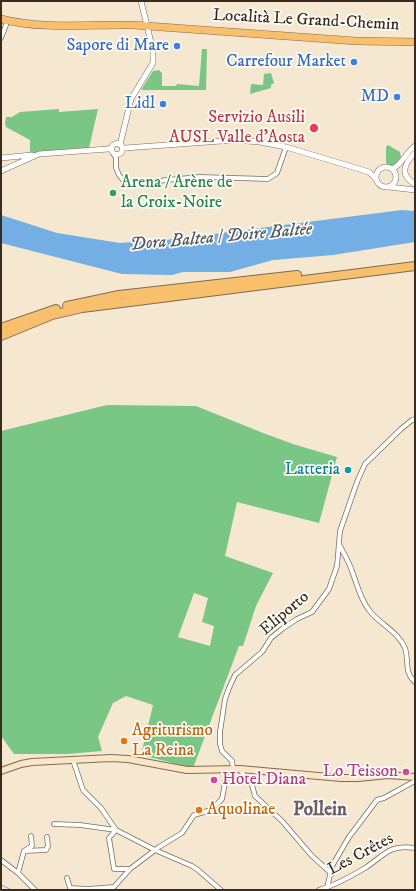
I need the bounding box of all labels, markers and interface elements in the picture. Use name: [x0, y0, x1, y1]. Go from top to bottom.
street label: Località Le Grand-Chemin: [212, 6, 400, 36]
place label: Sapore di Mare: [66, 36, 169, 56]
marker: Sapore di Mare: [172, 41, 182, 51]
place label: Carrefour Market: [226, 52, 346, 72]
marker: Carrefour Market: [349, 57, 359, 67]
place label: MD: [361, 87, 389, 107]
marker: MD: [392, 92, 402, 102]
place label: Lidl: [125, 94, 155, 114]
marker: Lidl: [158, 99, 168, 109]
place label: Servizio Ausili AUSL Valle d'Aosta: [169, 108, 305, 148]
marker: Servizio Ausili AUSL Valle d'Aosta: [308, 122, 320, 134]
place label: Arena / Arène de la Croix-Noire: [121, 173, 232, 213]
marker: Arena / Arène de la Croix-Noire: [108, 188, 118, 198]
water label: Dora Baltea / Doire Baltée: [129, 219, 313, 257]
place label: Latteria: [285, 460, 340, 480]
marker: Latteria: [343, 465, 353, 475]
street label: Eliporto: [256, 587, 314, 641]
place label: Agriturismo La Reina: [132, 721, 213, 761]
marker: Agriturismo La Reina: [119, 736, 129, 746]
place label: Lo Teisson: [323, 762, 398, 782]
marker: Lo Teisson: [401, 767, 411, 777]
place label: Hotel Diana: [222, 770, 306, 790]
marker: Hotel Diana: [209, 775, 219, 785]
place label: Aquolinae: [207, 800, 275, 820]
district label: Pollein: [293, 800, 347, 822]
marker: Aquolinae: [194, 805, 204, 815]
street label: Les Crêtes: [325, 829, 397, 881]

